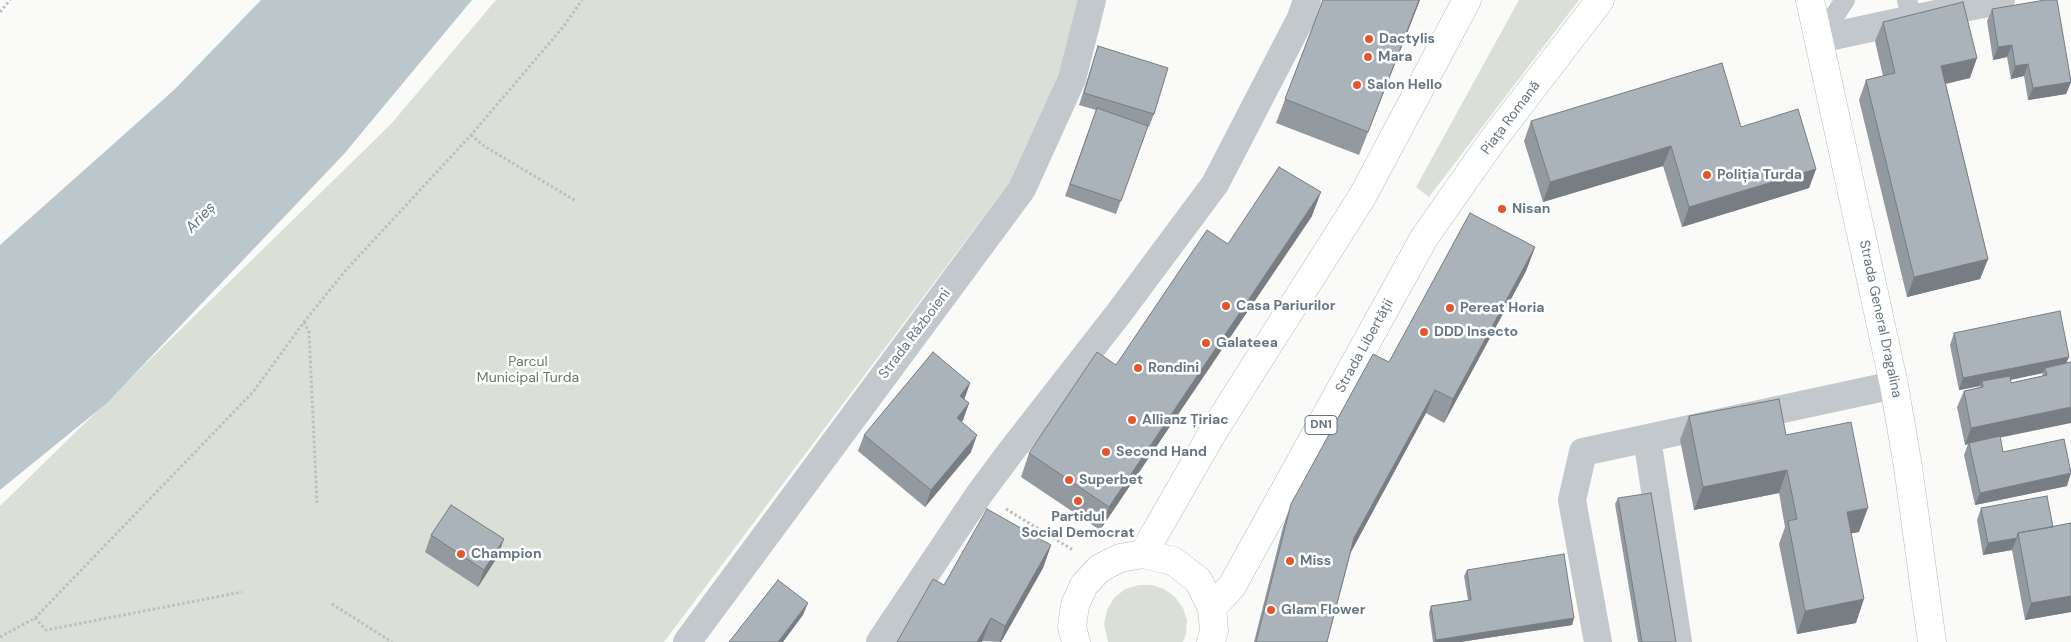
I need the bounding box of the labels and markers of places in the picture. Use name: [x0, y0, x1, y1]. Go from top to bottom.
place label: Dactylis: [1379, 31, 1435, 47]
marker: Dactylis: [1363, 33, 1375, 45]
place label: Mara: [1378, 49, 1413, 65]
marker: Mara: [1362, 51, 1374, 63]
place label: Salon Hello: [1367, 77, 1442, 93]
marker: Salon Hello: [1351, 79, 1363, 91]
place label: Poliția Turda: [1717, 167, 1802, 183]
marker: Poliția Turda: [1701, 169, 1713, 181]
place label: Nisan: [1512, 201, 1550, 217]
marker: Nisan: [1496, 203, 1508, 215]
place label: Casa Pariurilor: [1236, 298, 1336, 314]
marker: Casa Pariurilor: [1220, 300, 1232, 312]
place label: Pereat Horia: [1460, 300, 1544, 316]
marker: Pereat Horia: [1444, 302, 1456, 314]
place label: DDD Insecto: [1434, 324, 1518, 340]
marker: DDD Insecto: [1418, 326, 1430, 338]
place label: Galateea: [1216, 335, 1278, 351]
marker: Galateea: [1200, 337, 1212, 349]
place label: Rondini: [1148, 360, 1199, 376]
marker: Rondini: [1132, 362, 1144, 374]
place label: Allianz Țiriac: [1142, 412, 1229, 428]
marker: Allianz Țiriac: [1126, 414, 1138, 426]
place label: Second Hand: [1116, 444, 1207, 460]
marker: Second Hand: [1100, 446, 1112, 458]
place label: Superbet: [1079, 472, 1143, 488]
marker: Superbet: [1063, 474, 1075, 486]
marker: Partidul Social Democrat: [1072, 495, 1084, 507]
place label: Partidul Social Democrat: [1021, 509, 1135, 542]
place label: Champion: [471, 546, 542, 562]
marker: Champion: [455, 548, 467, 560]
place label: Miss: [1300, 553, 1331, 569]
marker: Miss: [1284, 555, 1296, 567]
place label: Glam Flower: [1281, 602, 1366, 618]
marker: Glam Flower: [1265, 604, 1277, 616]

